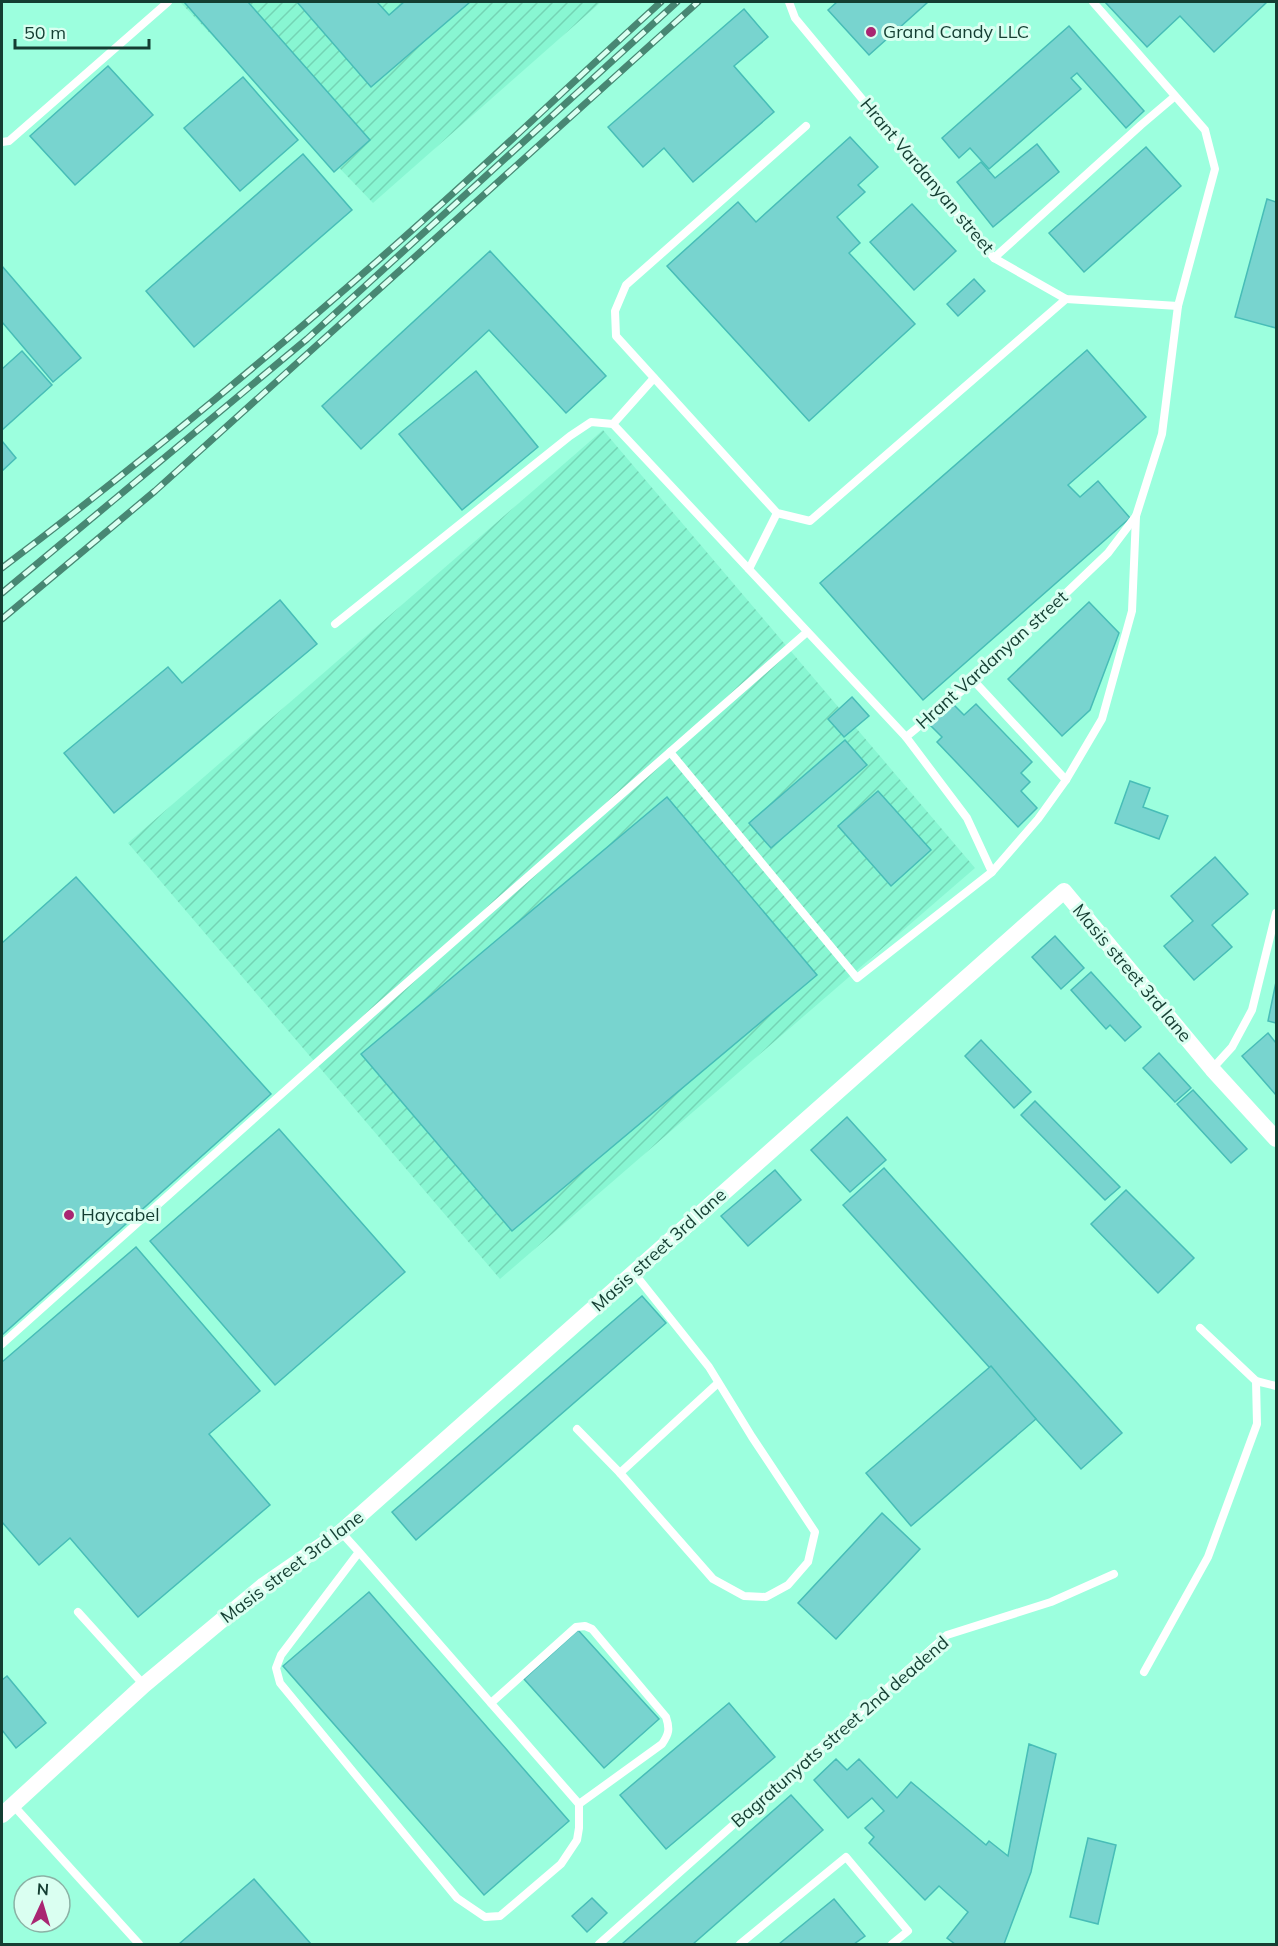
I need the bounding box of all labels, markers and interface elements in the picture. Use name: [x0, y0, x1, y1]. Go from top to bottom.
scale bar: [15, 12, 148, 50]
place label: Grand Candy LLC: [883, 20, 1029, 43]
text: 50 m: [24, 21, 66, 44]
marker: Grand Candy LLC: [864, 25, 878, 39]
street label: Hrant Vardanyan street: [855, 93, 999, 258]
street label: Hrant Vardanyan street: [911, 585, 1072, 734]
street label: Masis street 3rd lane: [1068, 899, 1197, 1046]
street label: Masis street 3rd lane: [587, 1183, 731, 1316]
place label: Haycabel: [81, 1203, 159, 1226]
marker: Haycabel: [62, 1208, 76, 1222]
street label: Masis street 3rd lane: [216, 1505, 368, 1628]
street label: Bagratunyats street 2nd deadend: [726, 1631, 953, 1832]
north arrow: [12, 1874, 72, 1934]
text: N: [36, 1879, 50, 1899]

